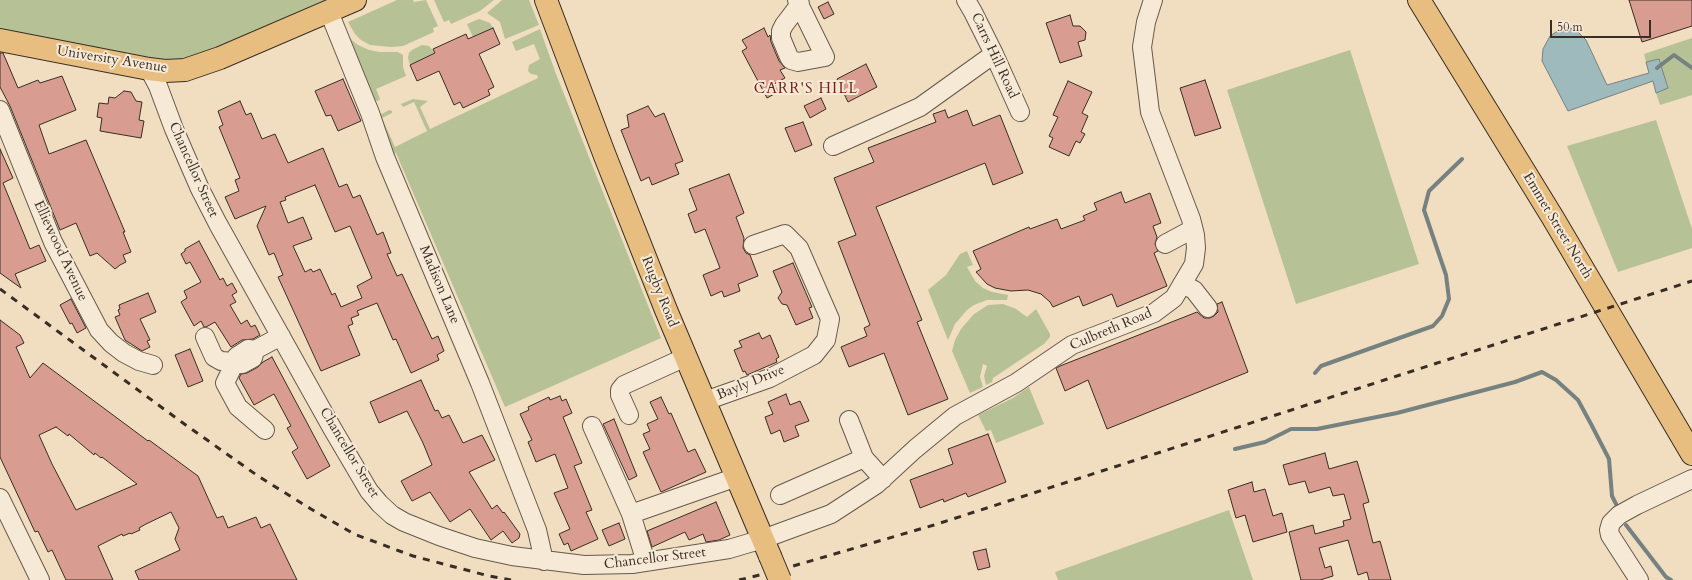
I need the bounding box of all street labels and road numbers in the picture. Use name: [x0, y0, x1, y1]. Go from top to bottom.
street label: Carrs Hill Road: [967, 10, 1021, 102]
street label: University Avenue: [56, 43, 168, 77]
street label: Chancellor Street: [165, 120, 221, 220]
street label: Emmet Street North: [1519, 170, 1595, 282]
street label: Elliewood Avenue: [29, 198, 91, 304]
street label: Madison Lane: [415, 243, 463, 327]
street label: Rugby Road: [637, 254, 681, 330]
street label: Culbreth Road: [1067, 305, 1155, 355]
street label: Bayly Drive: [715, 362, 787, 404]
street label: Chancellor Street: [315, 405, 383, 501]
street label: Chancellor Street: [603, 544, 707, 574]

